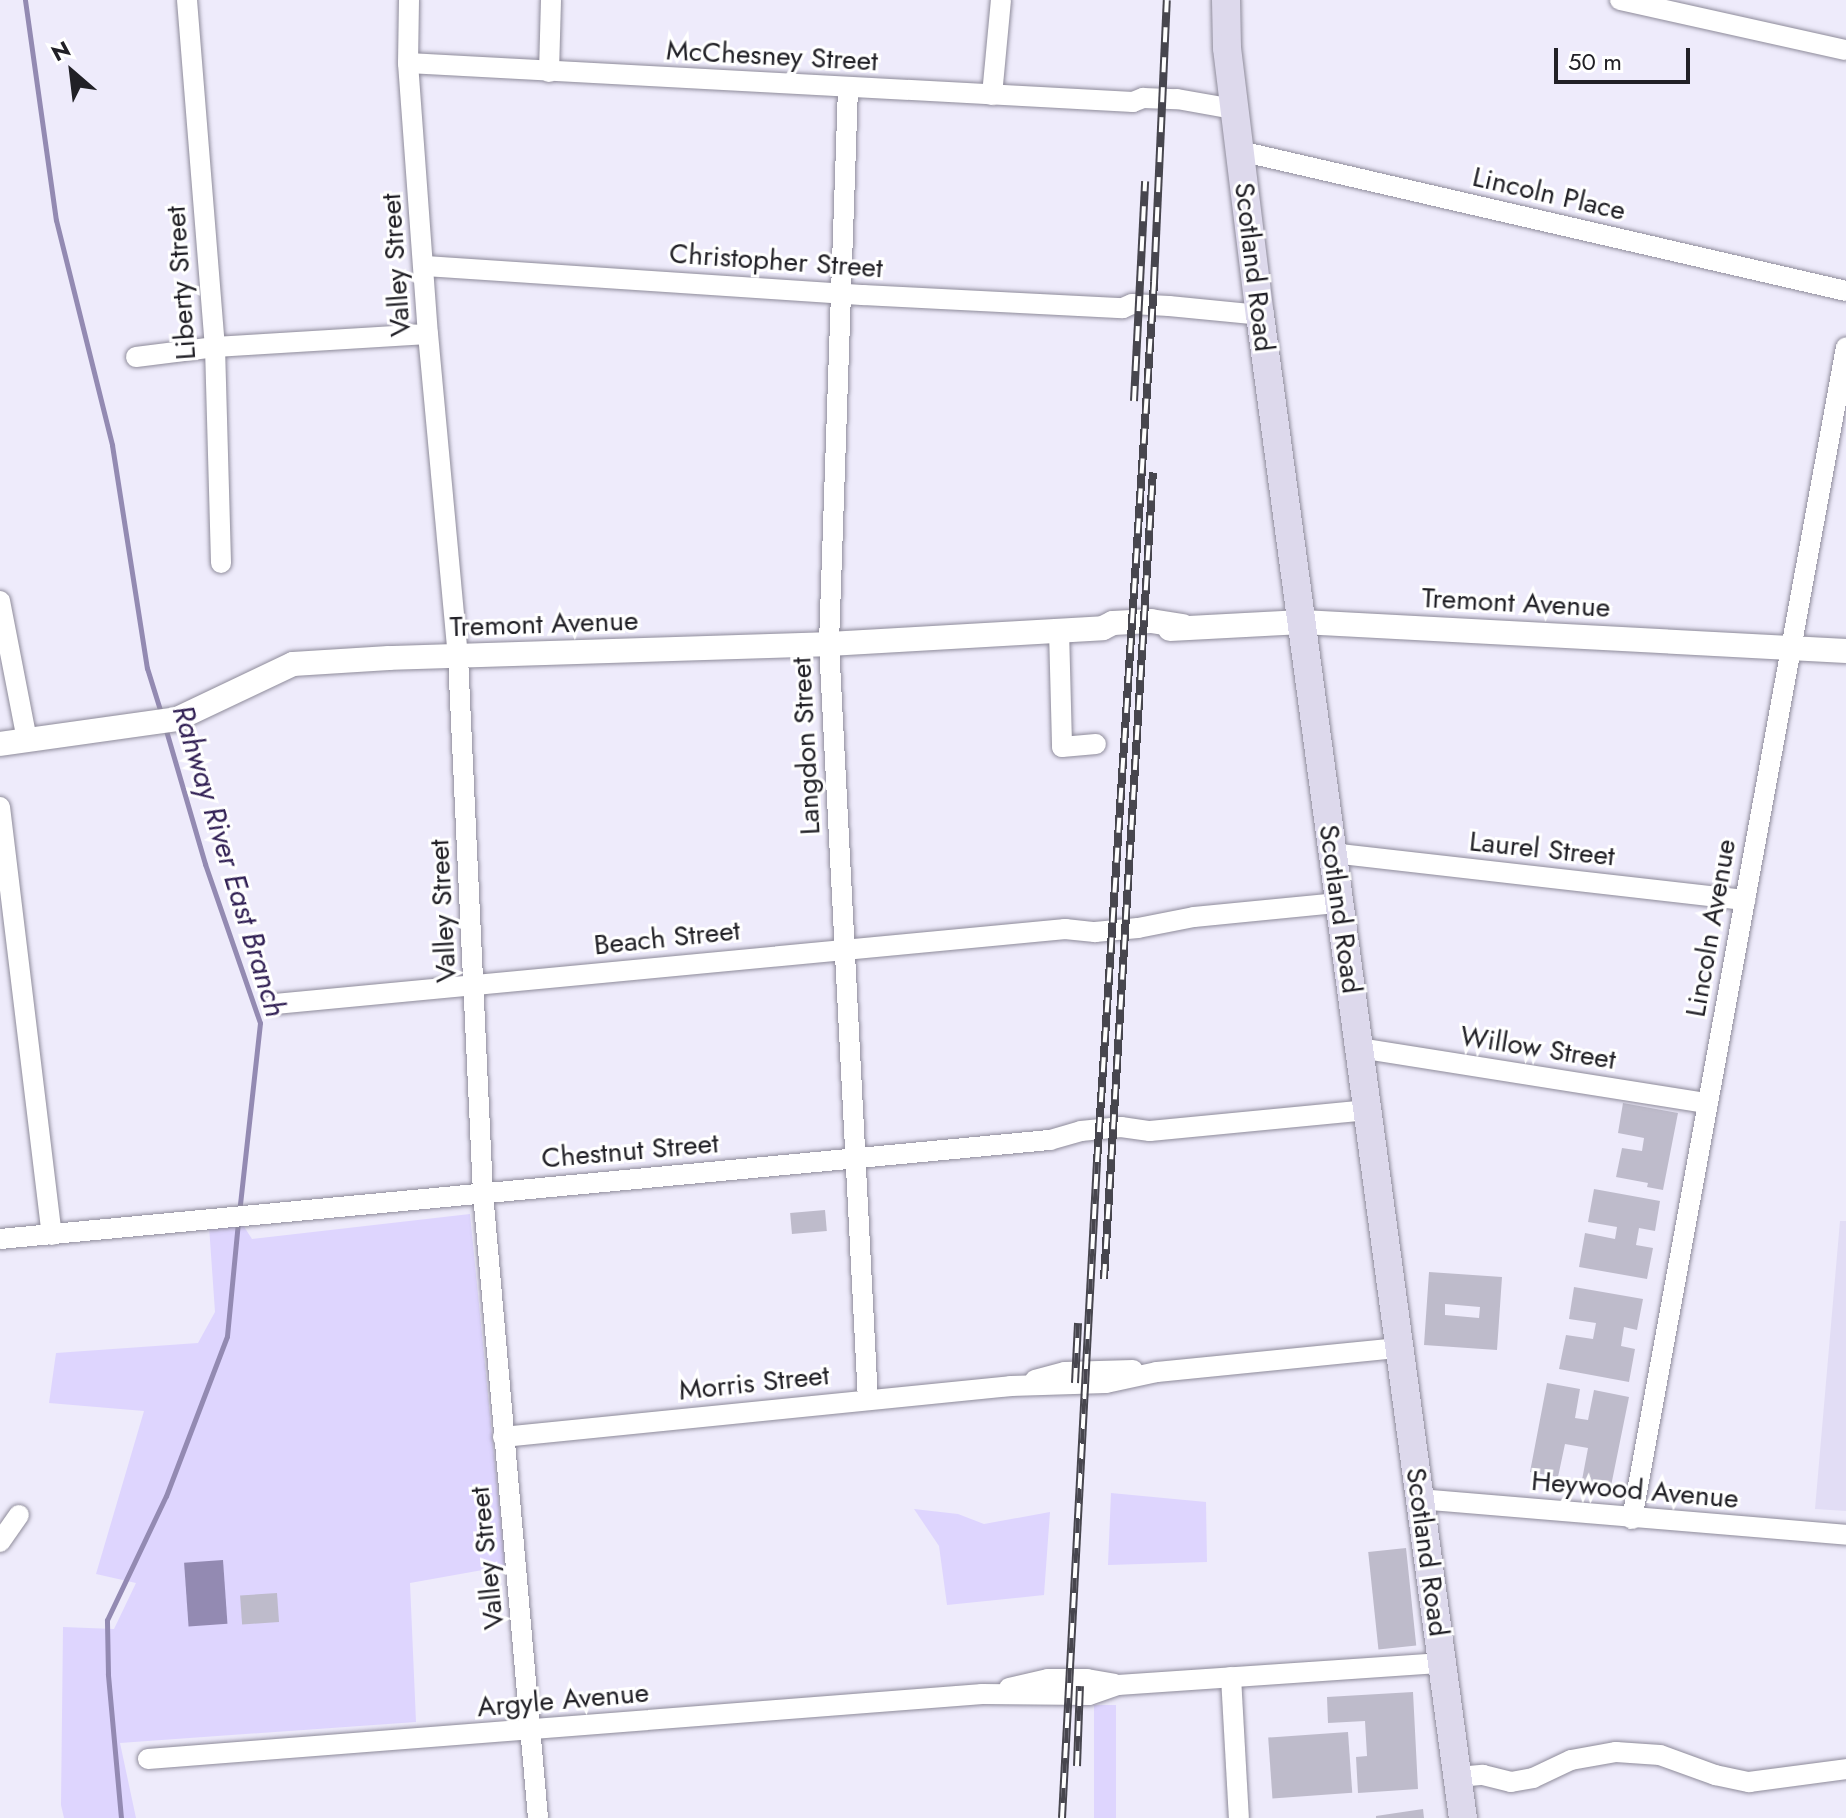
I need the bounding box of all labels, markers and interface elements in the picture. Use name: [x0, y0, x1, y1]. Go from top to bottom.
north arrow: [32, 32, 112, 112]
scale bar: [1558, 32, 1694, 82]
text: N: [46, 33, 76, 69]
street label: McChesney Street: [665, 34, 879, 78]
text: 50 m: [1568, 44, 1622, 79]
street label: Lincoln Place: [1469, 160, 1629, 228]
street label: Scotland Road: [1227, 181, 1281, 353]
street label: Valley Street: [374, 192, 418, 338]
street label: Liberty Street: [159, 205, 203, 361]
street label: Christopher Street: [668, 237, 884, 285]
street label: Tremont Avenue: [1421, 581, 1611, 625]
street label: Tremont Avenue: [449, 604, 639, 644]
street label: Langdon Street: [785, 656, 827, 836]
water label: Rahway River East Branch: [164, 701, 294, 1021]
street label: Scotland Road: [1312, 822, 1368, 996]
street label: Laurel Street: [1468, 825, 1616, 873]
street label: Lincoln Avenue: [1679, 836, 1743, 1020]
street label: Valley Street: [422, 838, 464, 984]
street label: Beach Street: [592, 914, 742, 962]
street label: Willow Street: [1458, 1019, 1618, 1077]
street label: Chestnut Street: [540, 1127, 720, 1175]
street label: Morris Street: [677, 1358, 831, 1408]
street label: Heywood Avenue: [1530, 1464, 1740, 1516]
street label: Scotland Road: [1399, 1465, 1455, 1639]
street label: Valley Street: [463, 1485, 511, 1631]
street label: Argyle Avenue: [476, 1676, 650, 1724]

